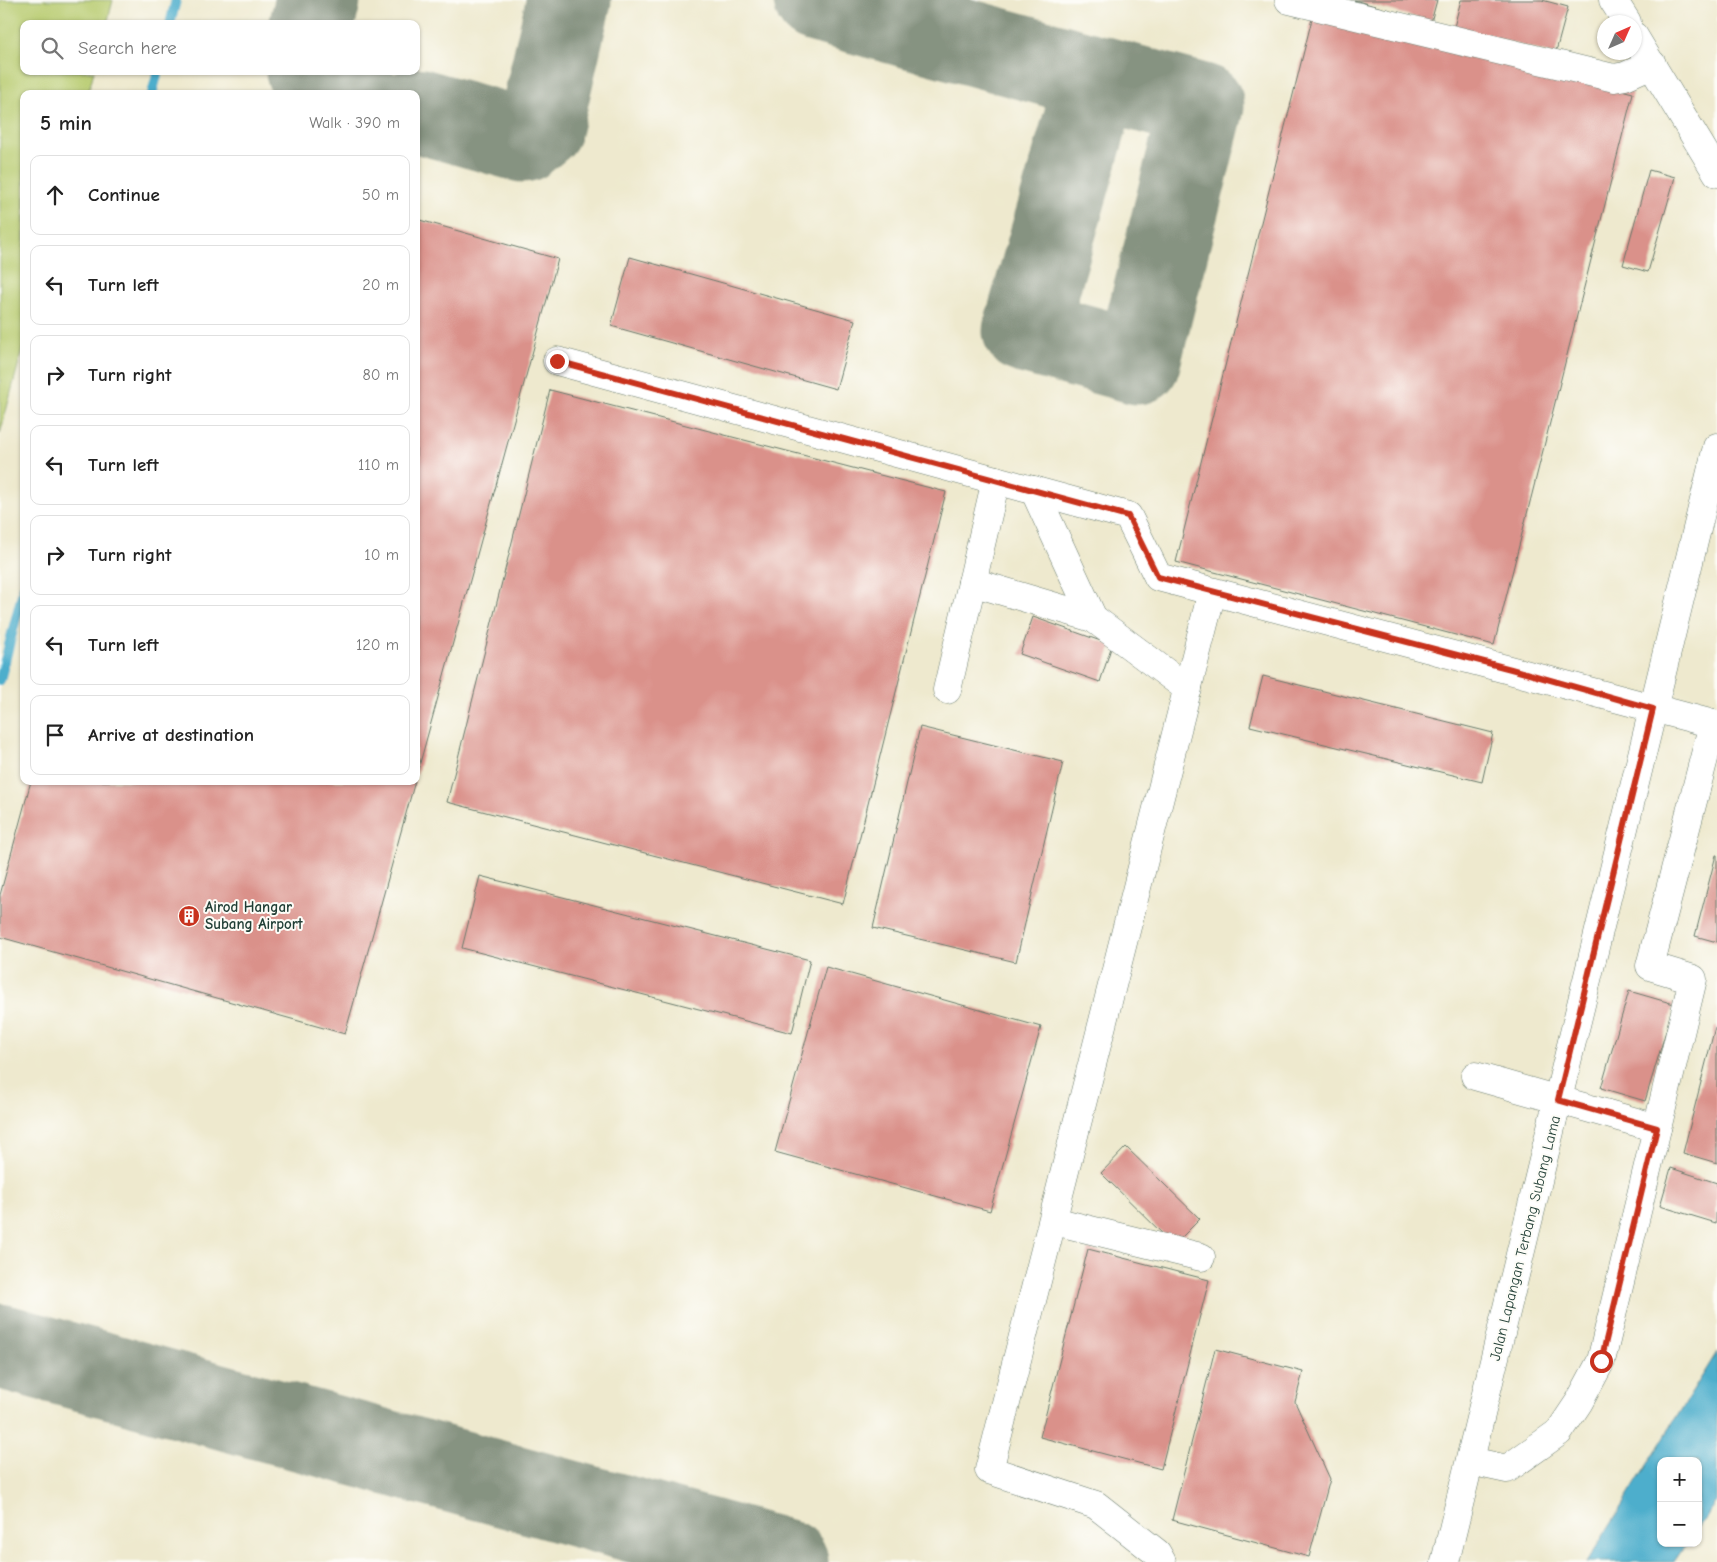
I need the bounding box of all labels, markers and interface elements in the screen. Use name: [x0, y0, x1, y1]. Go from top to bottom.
north arrow: [1597, 15, 1642, 60]
search box: [20, 20, 420, 75]
icon: search: [38, 34, 66, 62]
text: Search here: [78, 37, 177, 59]
text: 5 min: [40, 111, 92, 135]
text: Walk · 390 m: [309, 114, 400, 132]
icon: ahead: [41, 181, 69, 209]
text: Continue: [88, 184, 160, 206]
text: 50 m: [362, 186, 399, 204]
icon: left: [41, 271, 69, 299]
text: Turn left: [88, 274, 159, 296]
text: 20 m: [362, 276, 399, 294]
route end: [546, 350, 569, 373]
icon: right: [41, 361, 69, 389]
text: Turn right: [88, 364, 172, 386]
text: 80 m: [362, 366, 399, 384]
icon: left: [41, 451, 69, 479]
text: Turn left: [88, 454, 159, 476]
text: 110 m: [358, 456, 399, 474]
icon: right: [41, 541, 69, 569]
text: Turn right: [88, 544, 172, 566]
text: 10 m: [364, 546, 399, 564]
icon: left: [41, 631, 69, 659]
text: Turn left: [88, 634, 159, 656]
text: 120 m: [356, 636, 399, 654]
icon: arrive: [41, 721, 69, 749]
text: Arrive at destination: [88, 724, 254, 746]
place label: Airod Hangar Subang Airport: [205, 898, 304, 933]
building icon: Airod Hangar Subang Airport: [177, 904, 201, 928]
street label: Jalan Lapangan Terbang Subang Lama: [1486, 1114, 1564, 1362]
route start: [1590, 1350, 1613, 1373]
map controls: [1657, 1457, 1702, 1547]
button: +: [1657, 1457, 1702, 1502]
button: −: [1657, 1502, 1702, 1547]

